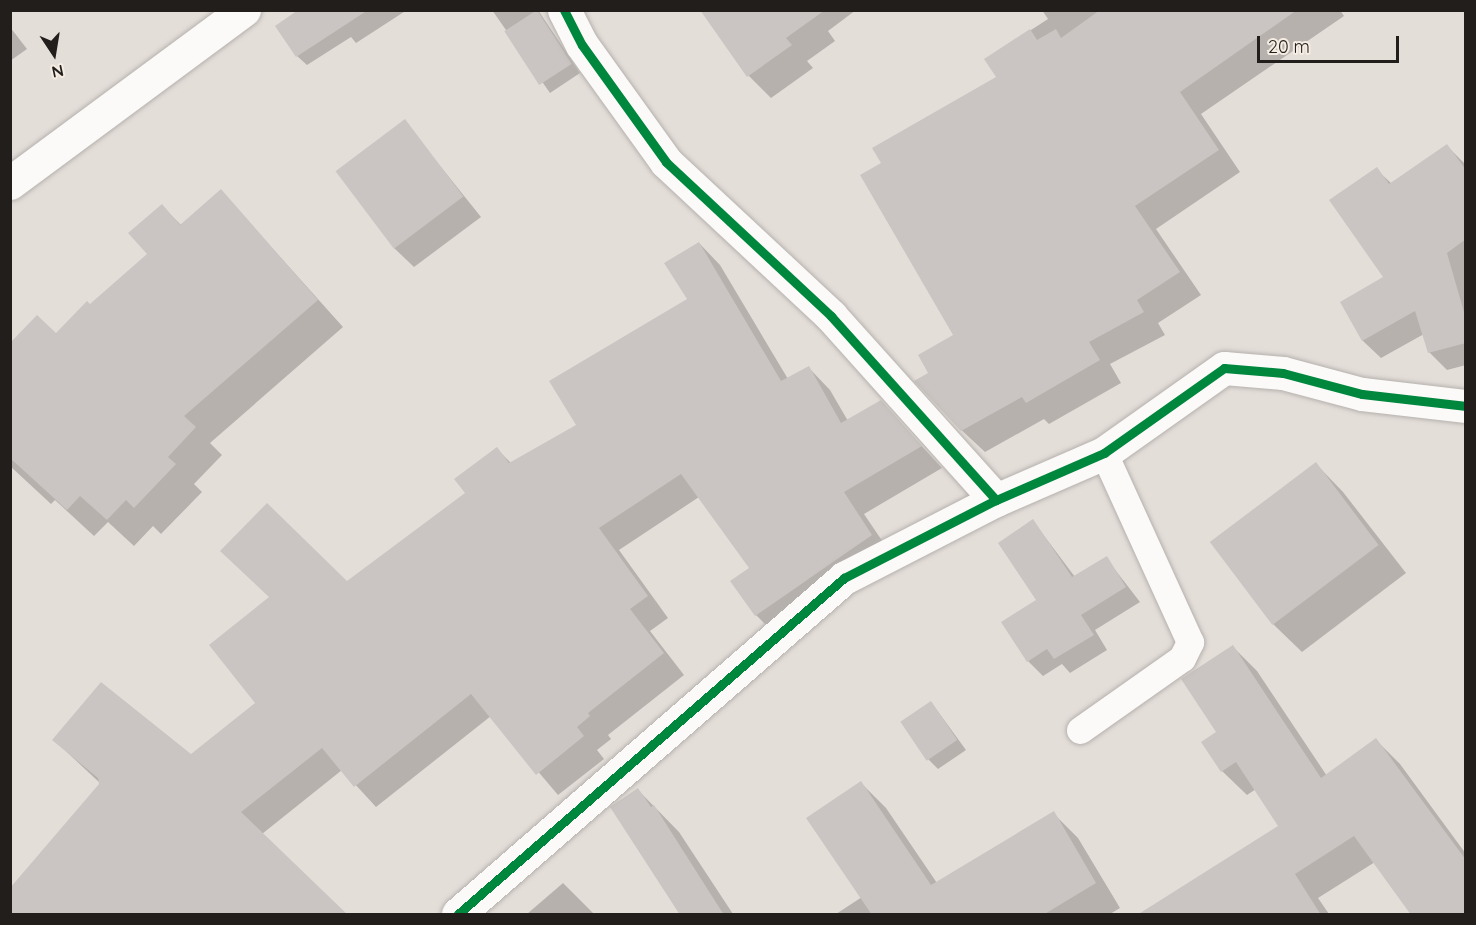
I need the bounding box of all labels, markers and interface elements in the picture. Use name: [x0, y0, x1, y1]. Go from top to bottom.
north arrow: [24, 24, 84, 84]
scale bar: [1260, 24, 1402, 62]
text: 20 m: [1268, 35, 1310, 58]
text: N: [50, 61, 66, 83]

